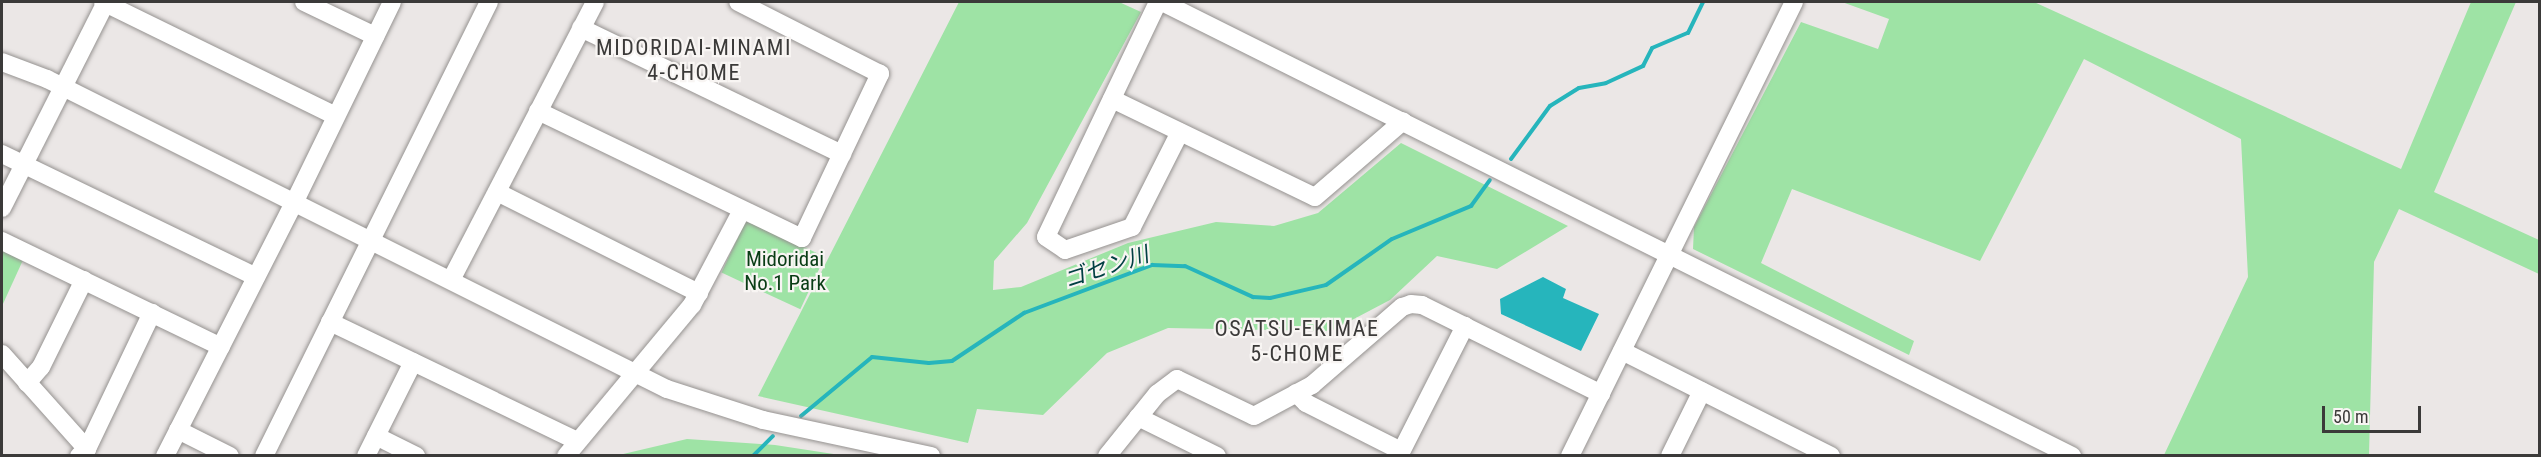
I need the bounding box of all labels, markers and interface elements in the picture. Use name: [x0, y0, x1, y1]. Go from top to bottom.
district label: MIDORIDAI-MINAMI 4-CHOME: [596, 34, 792, 86]
water label: ゴセン川: [1060, 241, 1152, 293]
park label: Midoridai No.1 Park: [744, 246, 826, 296]
district label: OSATSU-EKIMAE 5-CHOME: [1215, 315, 1379, 366]
scale bar: [2325, 394, 2424, 432]
text: 50 m: [2333, 406, 2368, 427]

